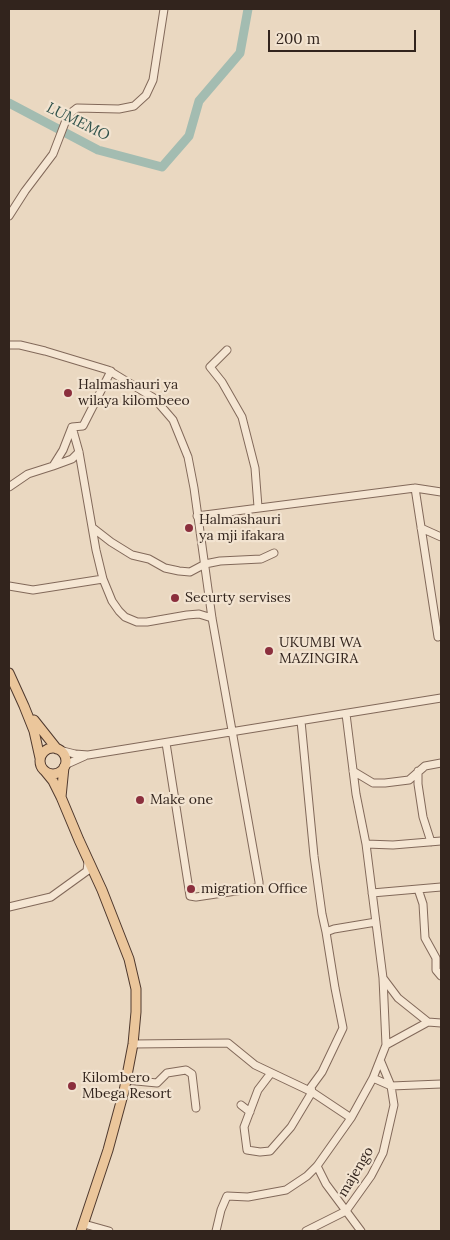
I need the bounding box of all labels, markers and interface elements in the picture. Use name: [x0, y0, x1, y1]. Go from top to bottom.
scale bar: [270, 20, 418, 52]
text: 200 m: [276, 29, 320, 48]
water label: LUMEMO: [43, 99, 113, 145]
place label: Halmashauri ya wilaya kilombeeo: [78, 377, 190, 410]
marker: Halmashauri ya wilaya kilombeeo: [62, 387, 74, 399]
place label: Halmashauri ya mji ifakara: [199, 512, 285, 544]
marker: Halmashauri ya mji ifakara: [183, 522, 195, 534]
place label: Securty servises: [185, 590, 291, 606]
marker: Securty servises: [169, 592, 181, 604]
place label: UKUMBI WA MAZINGIRA: [279, 635, 362, 668]
marker: UKUMBI WA MAZINGIRA: [263, 645, 275, 657]
place label: Make one: [150, 792, 213, 808]
marker: Make one: [134, 794, 146, 806]
place label: migration Office: [201, 881, 308, 897]
marker: migration Office: [185, 883, 197, 895]
place label: Kilombero Mbega Resort: [82, 1070, 172, 1102]
marker: Kilombero Mbega Resort: [66, 1080, 78, 1092]
street label: majengo: [335, 1144, 377, 1200]

